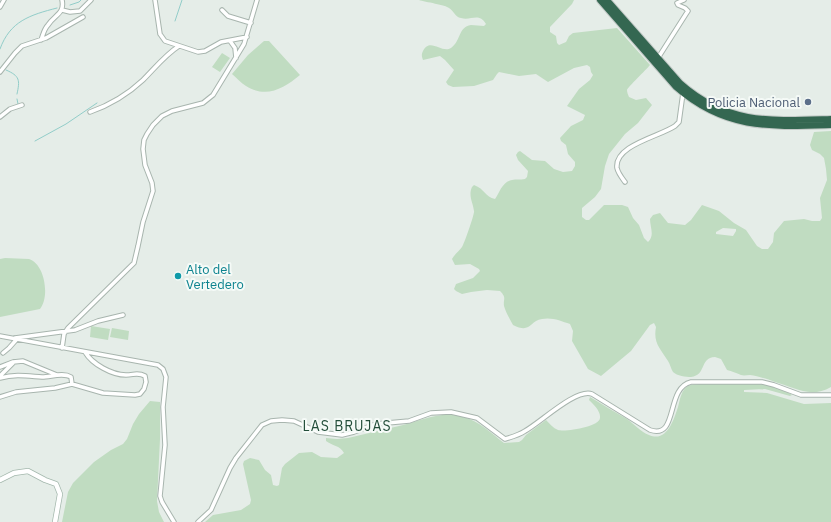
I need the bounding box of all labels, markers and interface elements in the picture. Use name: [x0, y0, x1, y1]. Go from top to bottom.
place label: Policia Nacional: [707, 94, 800, 111]
marker: Policia Nacional: [803, 97, 813, 107]
place label: Alto del Vertedero: [186, 261, 244, 293]
marker: Alto del Vertedero: [173, 271, 183, 281]
district label: LAS BRUJAS: [302, 417, 392, 435]

